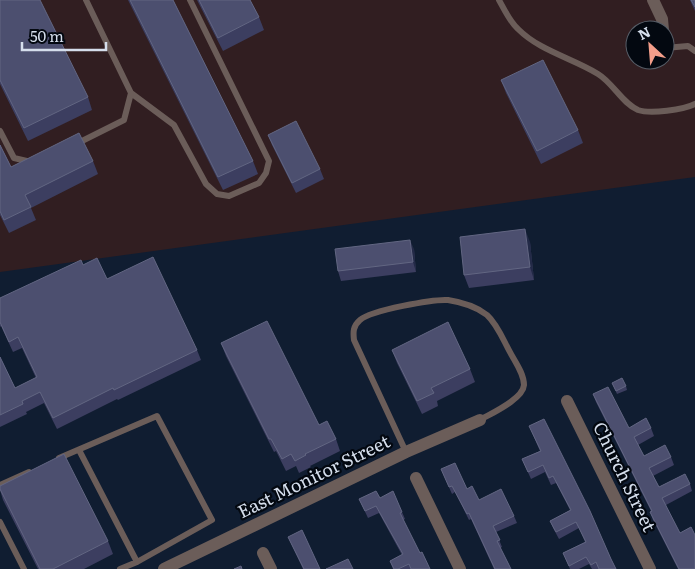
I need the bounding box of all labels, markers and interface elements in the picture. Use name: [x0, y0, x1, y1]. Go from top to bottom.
scale bar: [22, 20, 106, 52]
north arrow: [625, 20, 675, 70]
text: N: [634, 21, 654, 44]
text: 50 m: [30, 24, 64, 47]
street label: Church Street: [587, 417, 664, 537]
street label: East Monitor Street: [233, 427, 395, 524]

